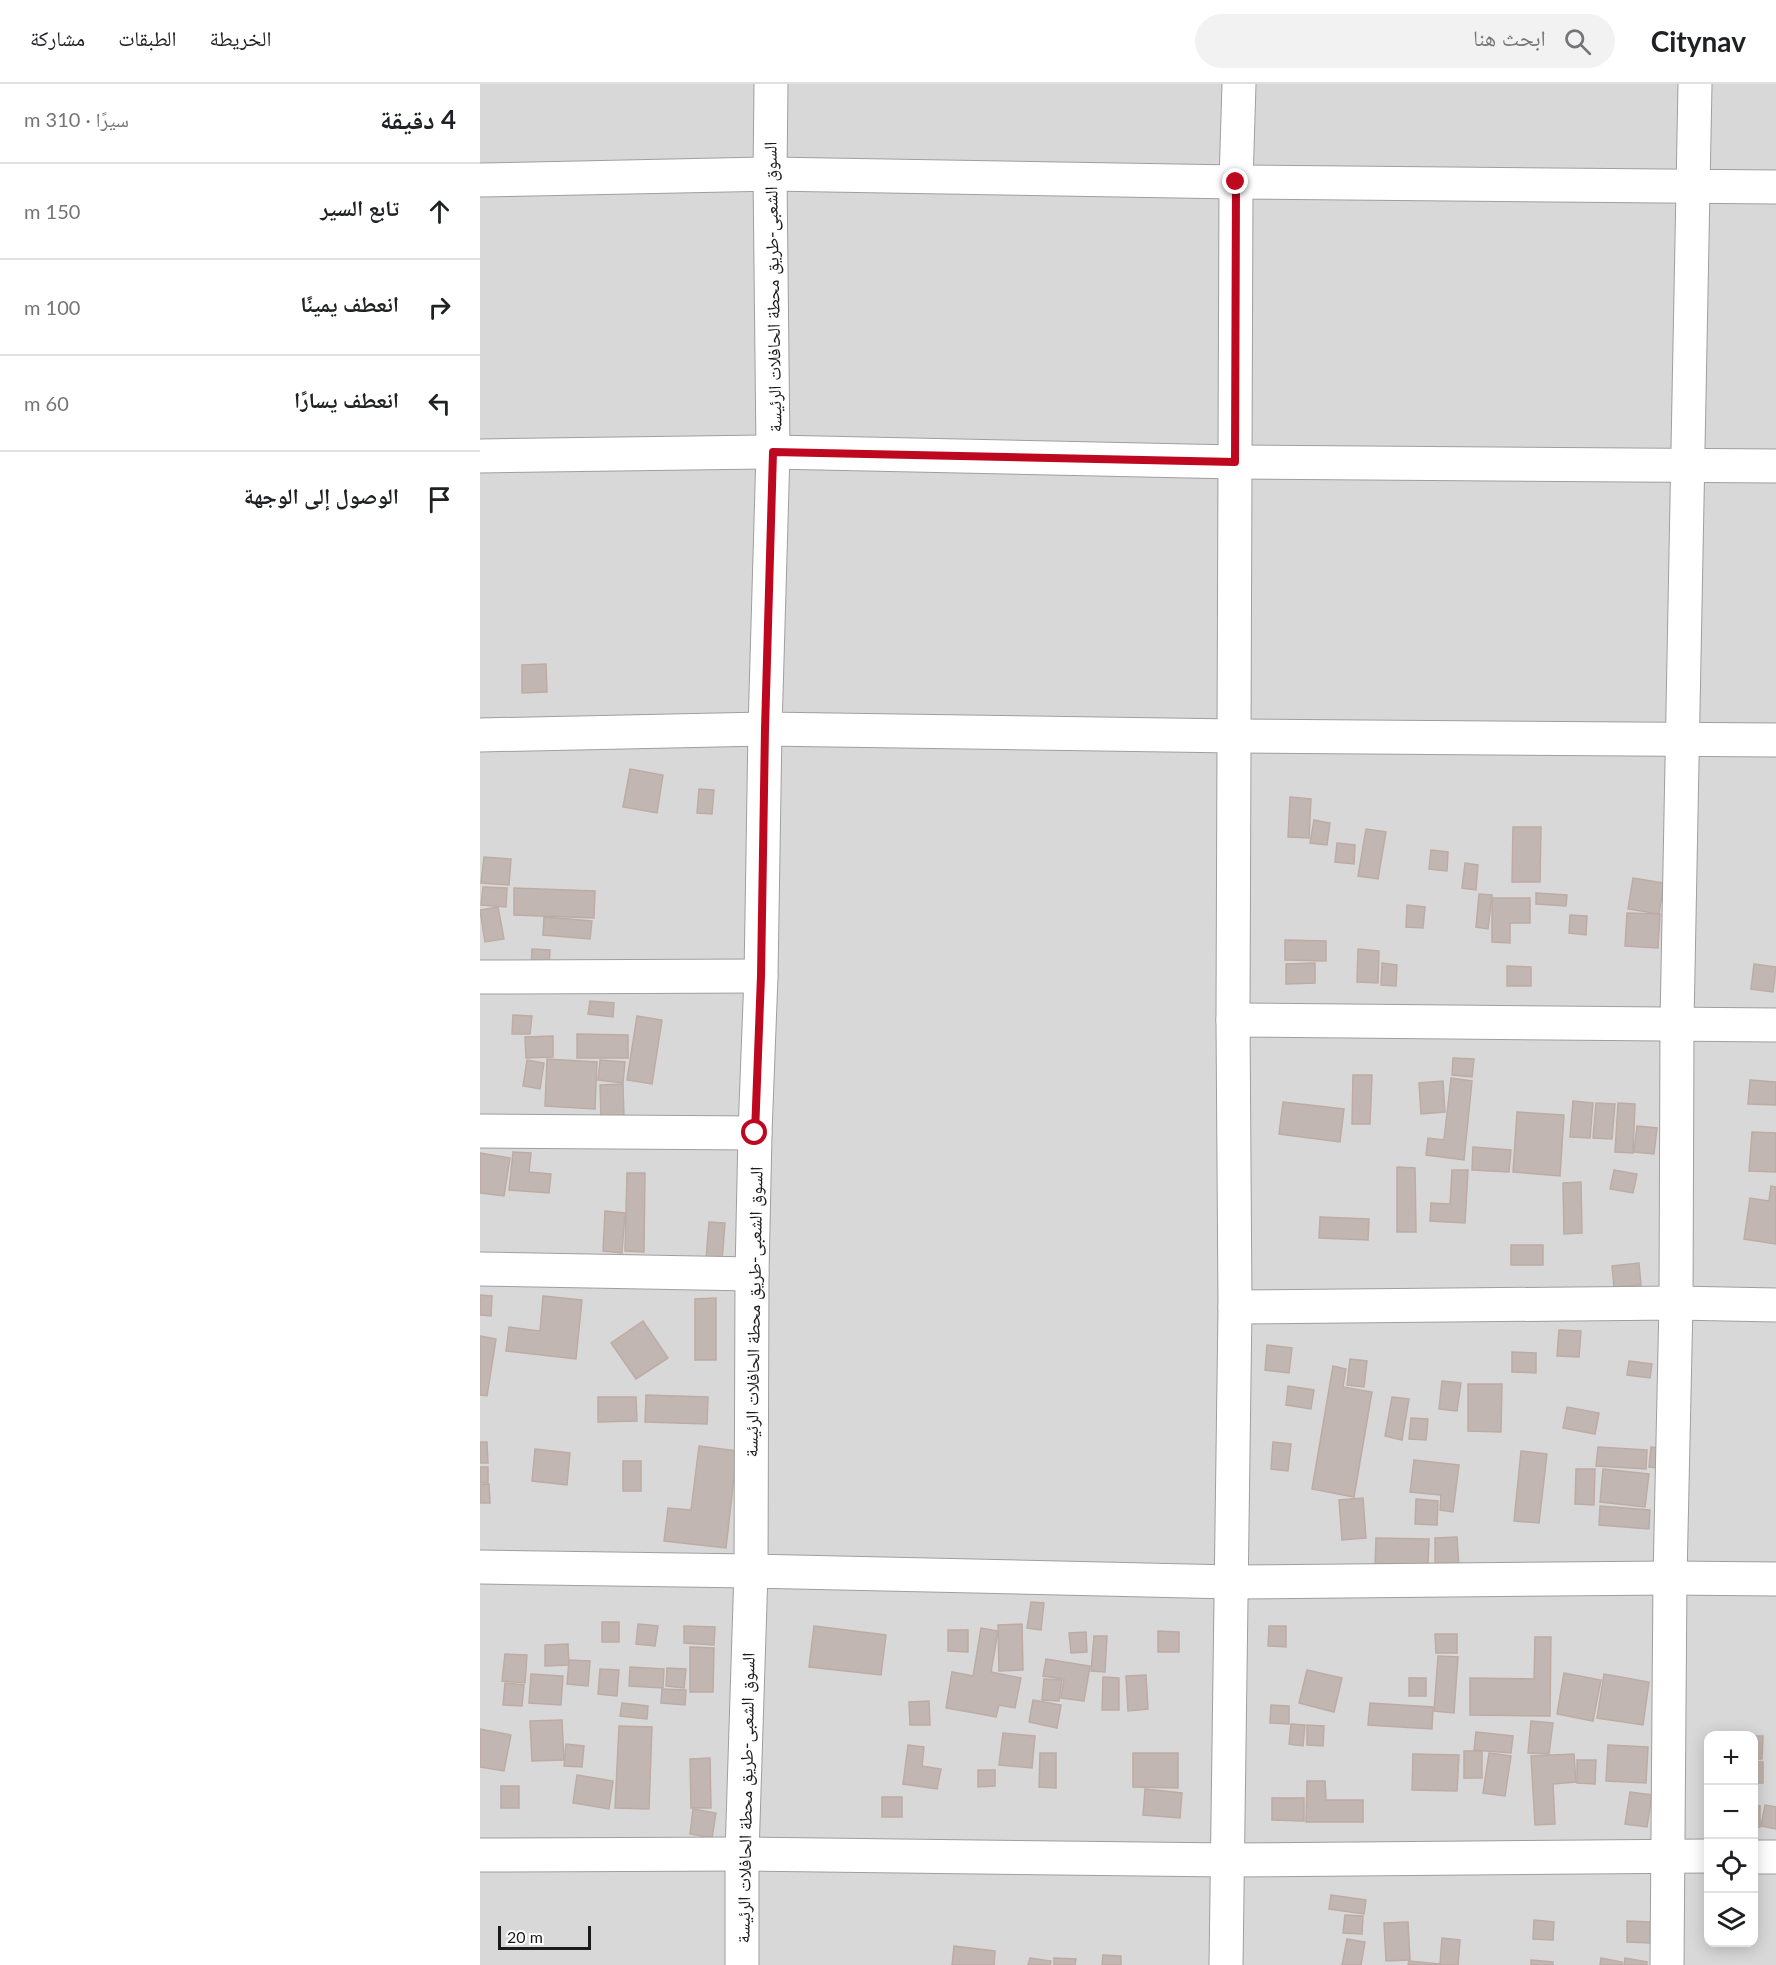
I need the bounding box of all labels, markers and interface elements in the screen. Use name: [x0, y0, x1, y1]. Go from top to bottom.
search box: [1195, 14, 1615, 68]
text: ابحث هنا: [1473, 24, 1546, 51]
text: Citynav: [1651, 24, 1746, 58]
text: مشاركة: [30, 25, 85, 50]
text: الطبقات: [118, 25, 177, 50]
text: الخريطة: [210, 25, 271, 50]
icon: search: [1561, 25, 1594, 58]
text: 4 دقيقة: [380, 103, 456, 135]
text: سيرًا · 310 m: [24, 107, 129, 131]
street label: السوق الشعبى-طريق محطة الحافلات الرئيسة: [758, 141, 787, 433]
route end: [1222, 168, 1248, 194]
text: تابع السير: [320, 194, 399, 221]
icon: ahead: [423, 195, 456, 228]
text: 150 m: [24, 199, 80, 223]
text: انعطف يمينًا: [300, 290, 399, 317]
icon: right: [423, 291, 456, 324]
text: 100 m: [24, 295, 80, 319]
text: انعطف يسارًا: [294, 386, 399, 413]
icon: left: [423, 387, 456, 420]
text: 60 m: [24, 391, 69, 415]
text: الوصول إلى الوجهة: [244, 482, 399, 509]
icon: arrive: [423, 483, 456, 516]
route start: [741, 1119, 767, 1145]
street label: السوق الشعبى-طريق محطة الحافلات الرئيسة: [739, 1166, 768, 1458]
street label: السوق الشعبى-طريق محطة الحافلات الرئيسة: [731, 1652, 760, 1944]
map controls: [1704, 1731, 1758, 1947]
button: +: [1704, 1731, 1758, 1785]
button: −: [1704, 1785, 1758, 1839]
button: locate: [1704, 1839, 1758, 1893]
button: layers: [1704, 1893, 1758, 1947]
scale bar: [498, 1923, 591, 1950]
text: 20 m: [507, 1927, 543, 1946]

